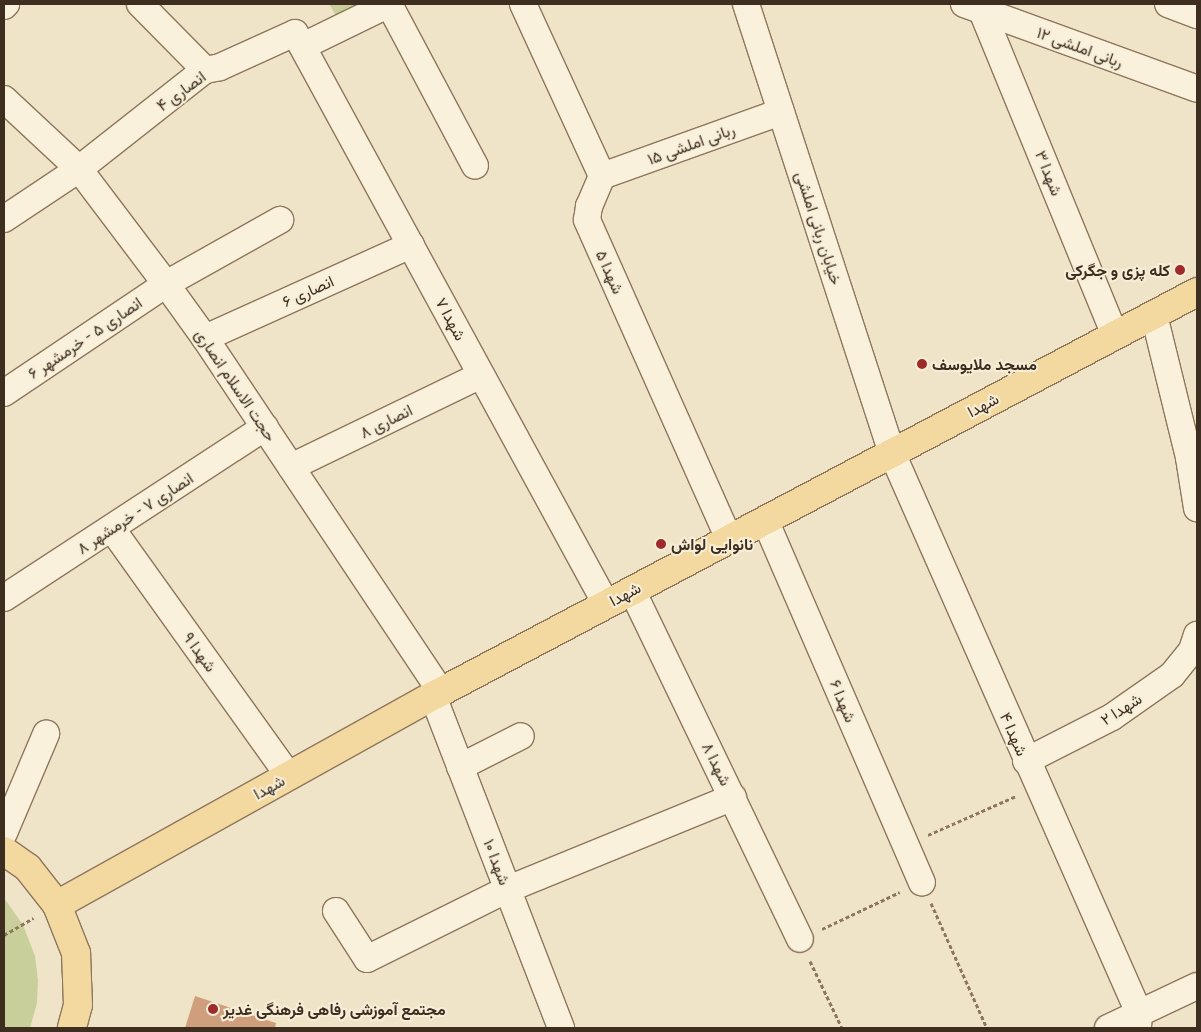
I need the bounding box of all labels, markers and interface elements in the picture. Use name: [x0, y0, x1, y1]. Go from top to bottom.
street label: ربانی املشی ۱۲: [1034, 22, 1126, 72]
street label: انصاری ۴: [153, 67, 209, 115]
street label: ربانی املشی ۱۵: [645, 119, 737, 169]
street label: شهدا ۳: [1031, 148, 1067, 198]
street label: خیابان ربانی املشی: [792, 169, 846, 287]
street label: شهدا ۵: [592, 247, 628, 297]
place label: کله پزی و جگرکی: [1065, 260, 1170, 280]
marker: کله پزی و جگرکی: [1174, 264, 1186, 276]
street label: انصاری ۶: [279, 271, 337, 311]
street label: انصاری ۵ - خرمشهر ۶: [24, 293, 146, 383]
street label: شهدا ۷: [432, 294, 470, 344]
street label: حجت الاسلام انصاری: [191, 325, 281, 445]
place label: مسجد ملایوسف: [932, 354, 1037, 374]
marker: مسجد ملایوسف: [916, 358, 928, 370]
street label: شهدا: [964, 389, 1002, 421]
street label: انصاری ۸: [357, 400, 415, 442]
street label: انصاری ۷ - خرمشهر ۸: [73, 468, 197, 558]
place label: نانوایی لواش: [671, 534, 753, 554]
marker: نانوایی لواش: [655, 538, 667, 550]
street label: شهدا: [606, 578, 644, 610]
street label: شهدا ۹: [179, 628, 221, 676]
street label: شهدا ۶: [826, 677, 860, 725]
street label: شهدا ۲: [1097, 689, 1145, 729]
street label: شهدا ۴: [996, 709, 1032, 759]
street label: شهدا ۸: [698, 739, 736, 789]
street label: شهدا: [250, 771, 288, 803]
street label: شهدا ۱۰: [479, 836, 515, 888]
place label: مجتمع آموزشی رفاهی فرهنگی غدیر: [223, 999, 446, 1019]
marker: مجتمع آموزشی رفاهی فرهنگی غدیر: [207, 1003, 219, 1015]

